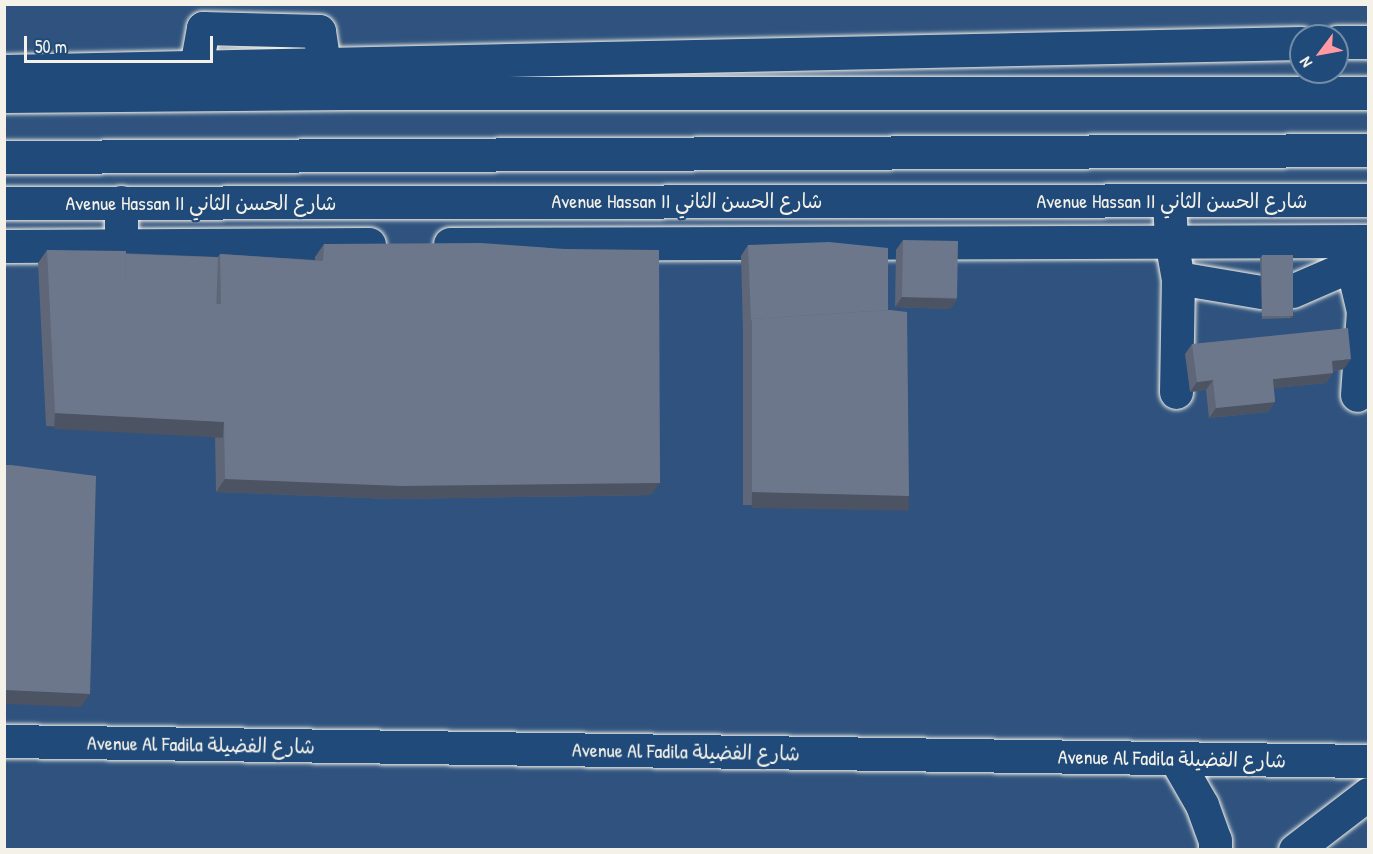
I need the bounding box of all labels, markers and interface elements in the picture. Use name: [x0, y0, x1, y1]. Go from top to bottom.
scale bar: [27, 24, 216, 62]
north arrow: [1289, 24, 1349, 84]
text: 50 m: [35, 34, 67, 59]
text: N: [1294, 53, 1317, 72]
street label: Avenue Hassan II شارع الحسن الثاني: [552, 188, 822, 212]
street label: Avenue Hassan II شارع الحسن الثاني: [1037, 188, 1307, 212]
street label: Avenue Hassan II شارع الحسن الثاني: [66, 190, 336, 214]
street label: Avenue Al Fadila شارع الفضيلة: [87, 730, 315, 758]
street label: Avenue Al Fadila شارع الفضيلة: [572, 737, 800, 765]
street label: Avenue Al Fadila شارع الفضيلة: [1058, 744, 1286, 772]

